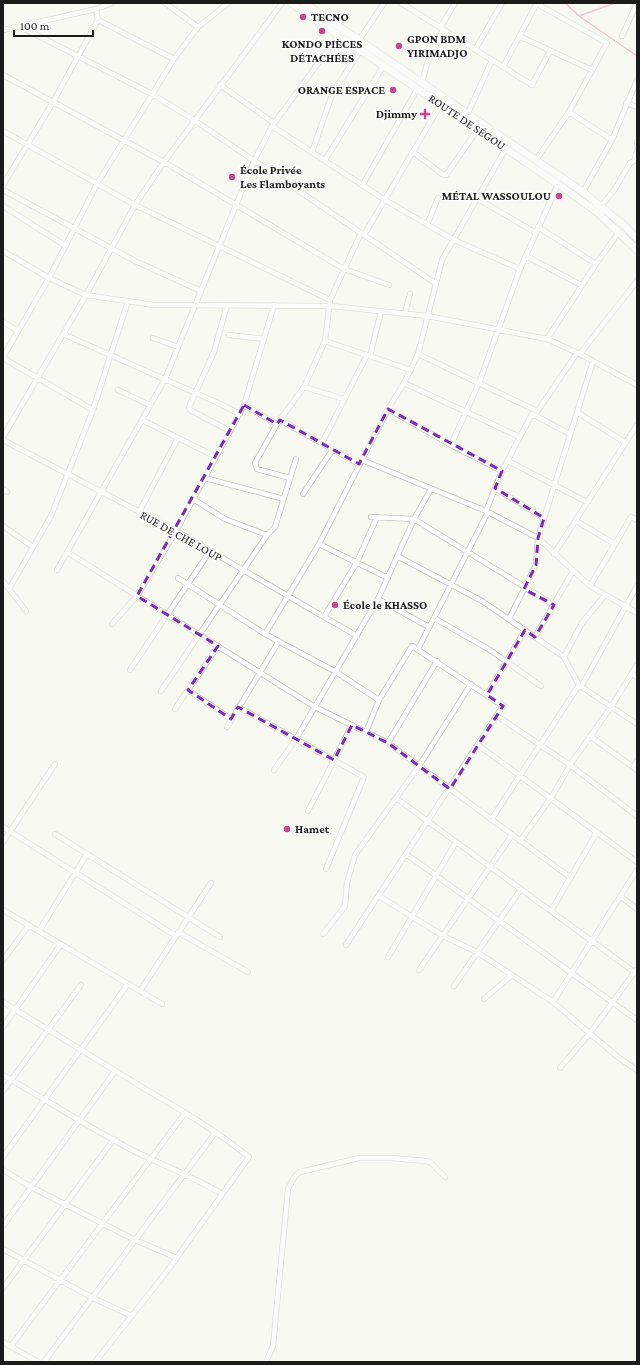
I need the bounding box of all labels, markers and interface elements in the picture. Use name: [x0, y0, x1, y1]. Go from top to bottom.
place label: TECNO: [311, 10, 349, 24]
scale bar: [14, 12, 93, 38]
marker: TECNO: [298, 12, 308, 22]
text: 100 m: [20, 19, 50, 33]
marker: KONDO PIÈCES DÉTACHÉES: [317, 26, 327, 36]
place label: GPON BDM YIRIMADJO: [407, 32, 467, 60]
place label: KONDO PIÈCES DÉTACHÉES: [282, 37, 362, 65]
marker: GPON BDM YIRIMADJO: [394, 41, 404, 51]
place label: ORANGE ESPACE: [298, 83, 385, 97]
marker: ORANGE ESPACE: [388, 85, 398, 95]
street label: ROUTE DE SÉGOU: [426, 91, 508, 153]
place label: Djimmy: [376, 107, 417, 121]
marker: Djimmy: [420, 109, 430, 119]
place label: École Privée Les Flamboyants: [240, 163, 325, 191]
marker: École Privée Les Flamboyants: [227, 172, 237, 182]
place label: MÉTAL WASSOULOU: [442, 189, 551, 203]
marker: MÉTAL WASSOULOU: [554, 191, 564, 201]
street label: RUE DE CHE LOUP: [138, 508, 224, 564]
place label: École le KHASSO: [343, 598, 427, 612]
marker: École le KHASSO: [330, 600, 340, 610]
place label: Hamet: [295, 822, 330, 836]
marker: Hamet: [282, 824, 292, 834]

